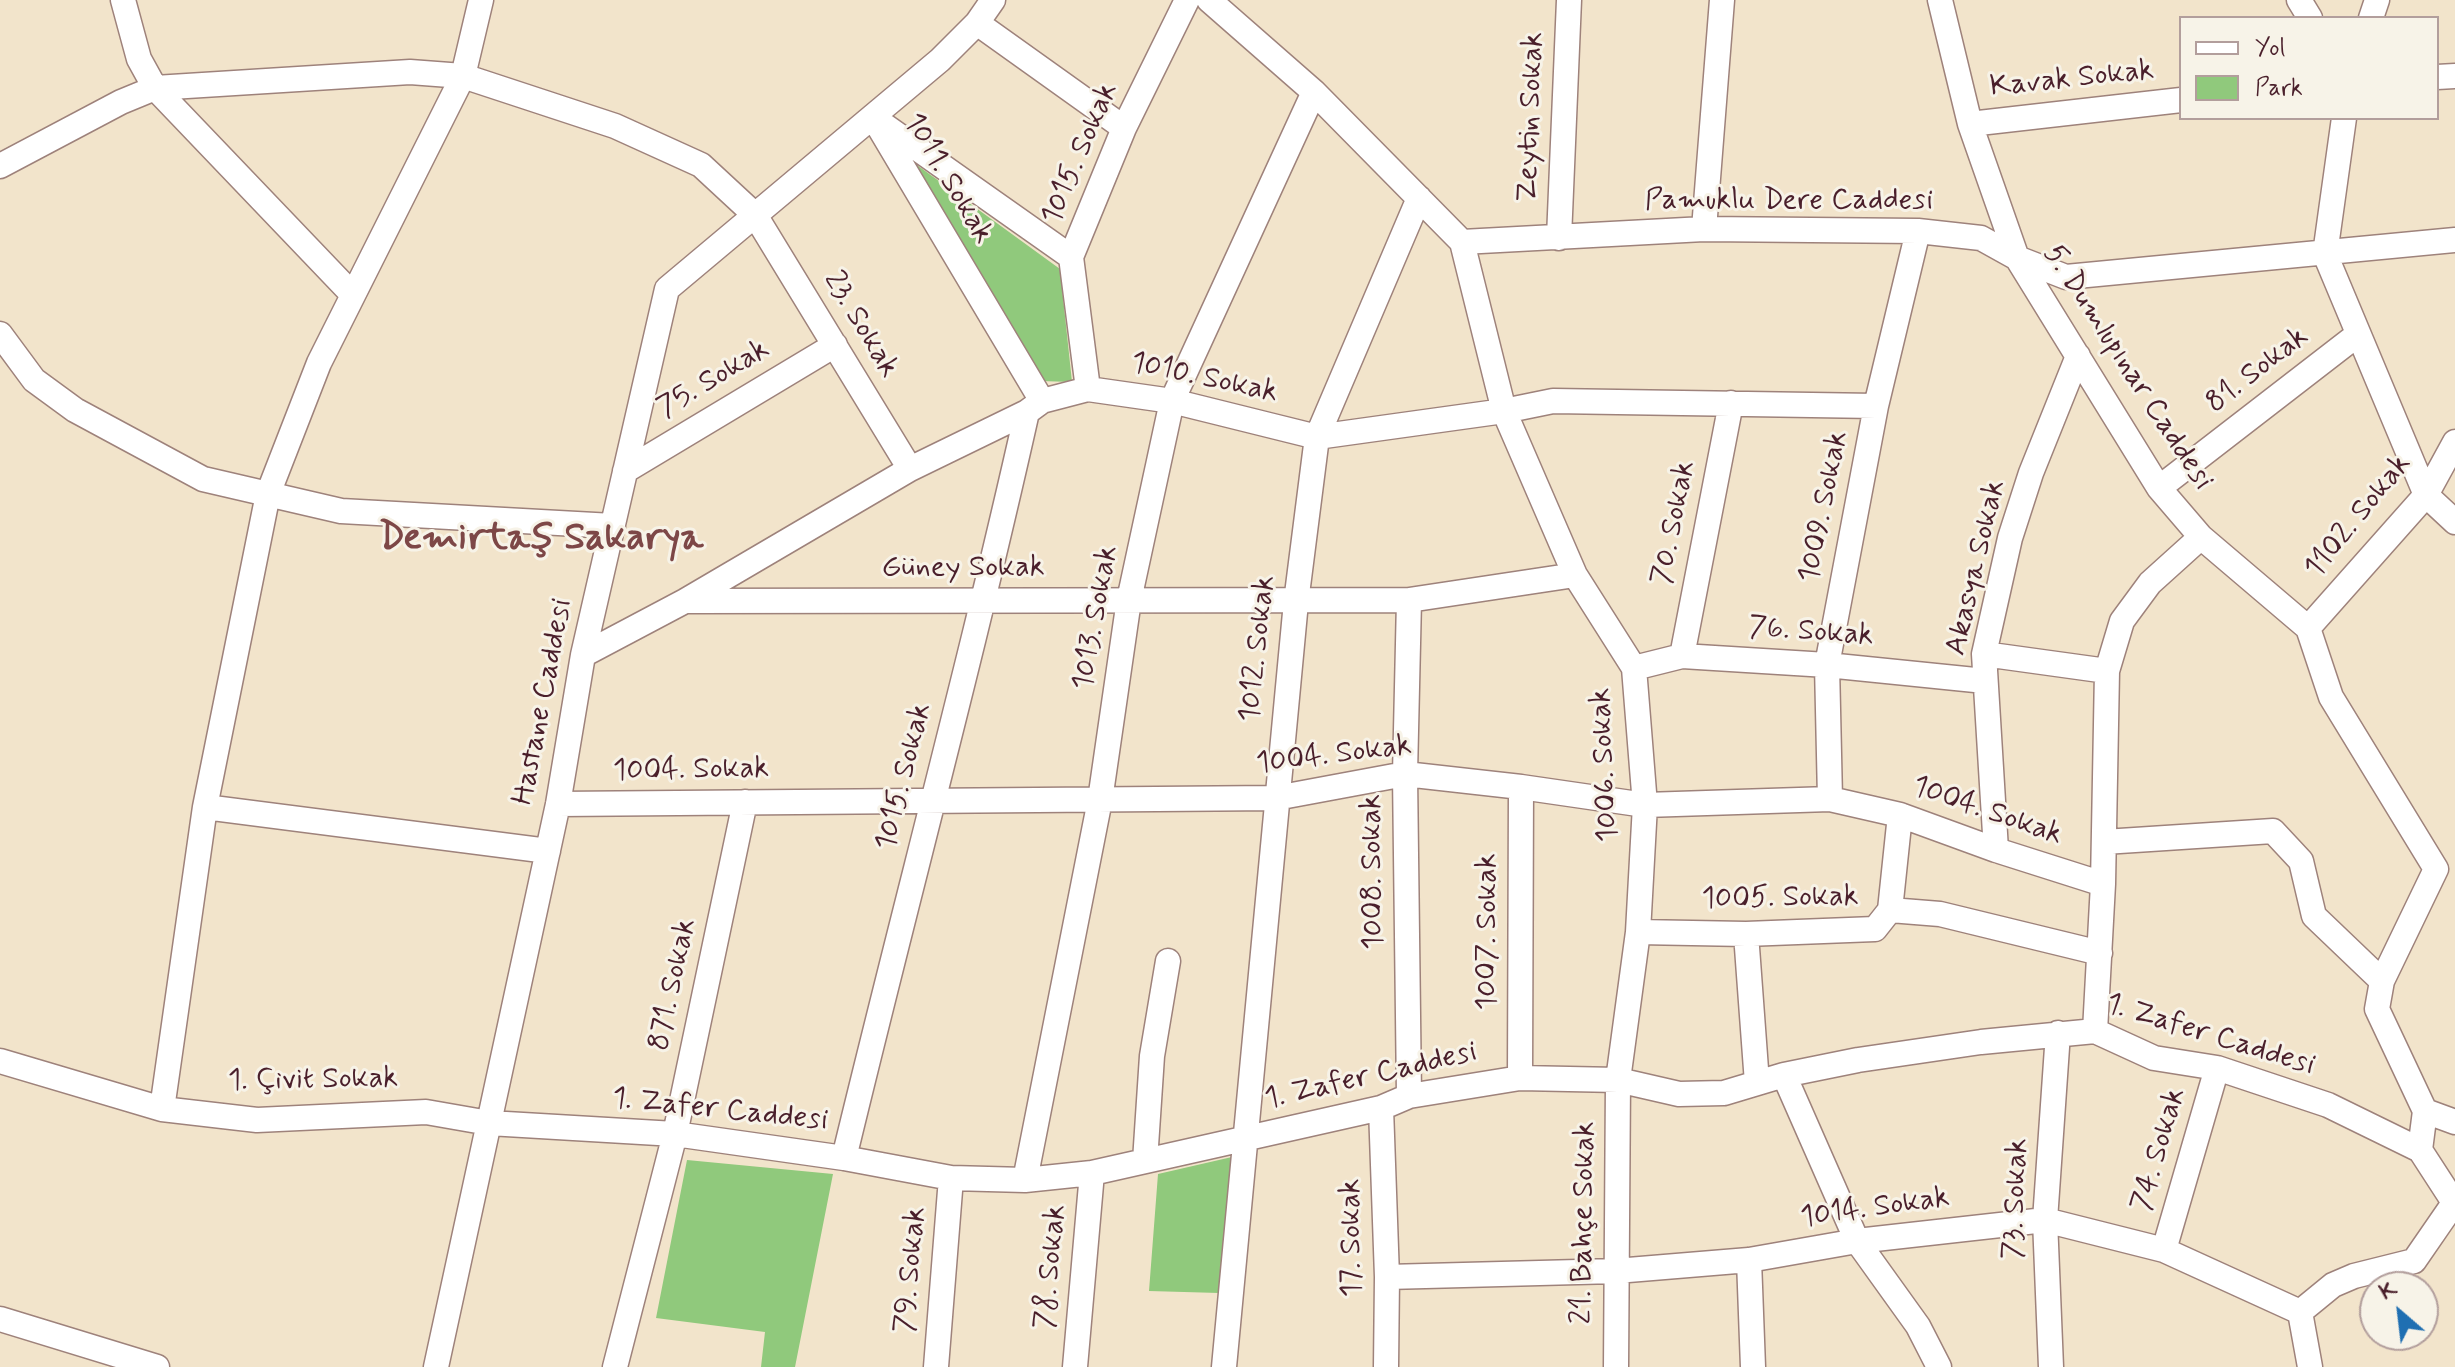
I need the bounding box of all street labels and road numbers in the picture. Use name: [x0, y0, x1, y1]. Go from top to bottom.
street label: Zeytin Sokak: [1511, 31, 1553, 203]
street label: Kavak Sokak: [1988, 53, 2156, 107]
street label: 1015. Sokak: [1035, 78, 1127, 230]
street label: 1011. Sokak: [894, 107, 1000, 251]
street label: Pamuklu Dere Caddesi: [1645, 184, 1933, 220]
street label: 5. Dumlupınar Caddesi: [2034, 239, 2220, 497]
street label: 23. Sokak: [814, 265, 906, 385]
street label: 81. Sokak: [2200, 320, 2316, 422]
street label: 75. Sokak: [651, 333, 777, 427]
street label: 1010. Sokak: [1127, 346, 1281, 412]
street label: 1009. Sokak: [1793, 428, 1857, 586]
street label: 1102. Sokak: [2298, 448, 2420, 586]
street label: 70. Sokak: [1645, 458, 1705, 588]
street label: Akasya Sokak: [1939, 477, 2015, 659]
street label: 1013. Sokak: [1067, 543, 1127, 693]
street label: Güney Sokak: [881, 551, 1045, 587]
street label: 1012. Sokak: [1233, 574, 1285, 724]
street label: Hastane Caddesi: [506, 596, 582, 808]
street label: 76. Sokak: [1747, 611, 1875, 655]
street label: 1006. Sokak: [1584, 687, 1628, 843]
street label: 1015. Sokak: [869, 700, 941, 854]
street label: 1004. Sokak: [1254, 729, 1414, 783]
street label: 1004. Sokak: [613, 752, 769, 790]
street label: 1004. Sokak: [1907, 770, 2067, 854]
street label: 1008. Sokak: [1355, 794, 1393, 950]
street label: 1007. Sokak: [1471, 853, 1507, 1011]
street label: 1005. Sokak: [1701, 880, 1859, 918]
street label: 871. Sokak: [642, 916, 706, 1054]
street label: 1. Zafer Caddesi: [2101, 987, 2319, 1085]
street label: 1. Zafer Caddesi: [1261, 1035, 1481, 1119]
street label: 1. Çivit Sokak: [228, 1062, 398, 1100]
street label: 1. Zafer Caddesi: [610, 1082, 830, 1140]
street label: 74. Sokak: [2125, 1084, 2195, 1216]
street label: 21. Bahçe Sokak: [1565, 1121, 1605, 1325]
street label: 73. Sokak: [1997, 1138, 2037, 1260]
street label: 17. Sokak: [1334, 1178, 1372, 1298]
street label: 1014. Sokak: [1798, 1181, 1952, 1237]
street label: 78. Sokak: [1029, 1203, 1075, 1331]
street label: 79. Sokak: [889, 1206, 935, 1334]

